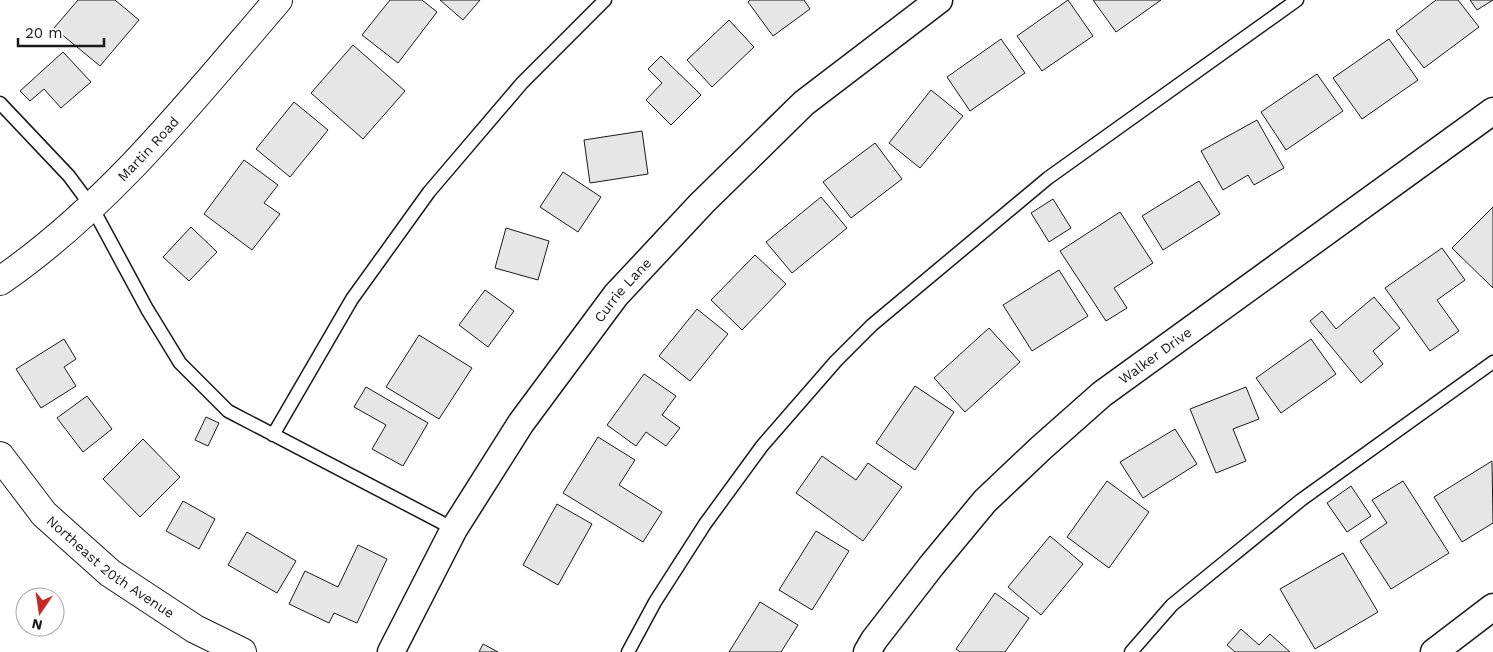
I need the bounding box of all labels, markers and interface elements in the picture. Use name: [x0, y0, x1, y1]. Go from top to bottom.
scale bar: [18, 15, 104, 47]
text: 20 m: [25, 24, 63, 42]
street label: Martin Road: [114, 113, 182, 184]
street label: Currie Lane: [591, 255, 654, 325]
street label: Walker Drive: [1116, 324, 1195, 387]
street label: Northeast 20th Avenue: [43, 512, 177, 621]
north arrow: [15, 587, 65, 637]
text: N: [30, 616, 44, 634]

